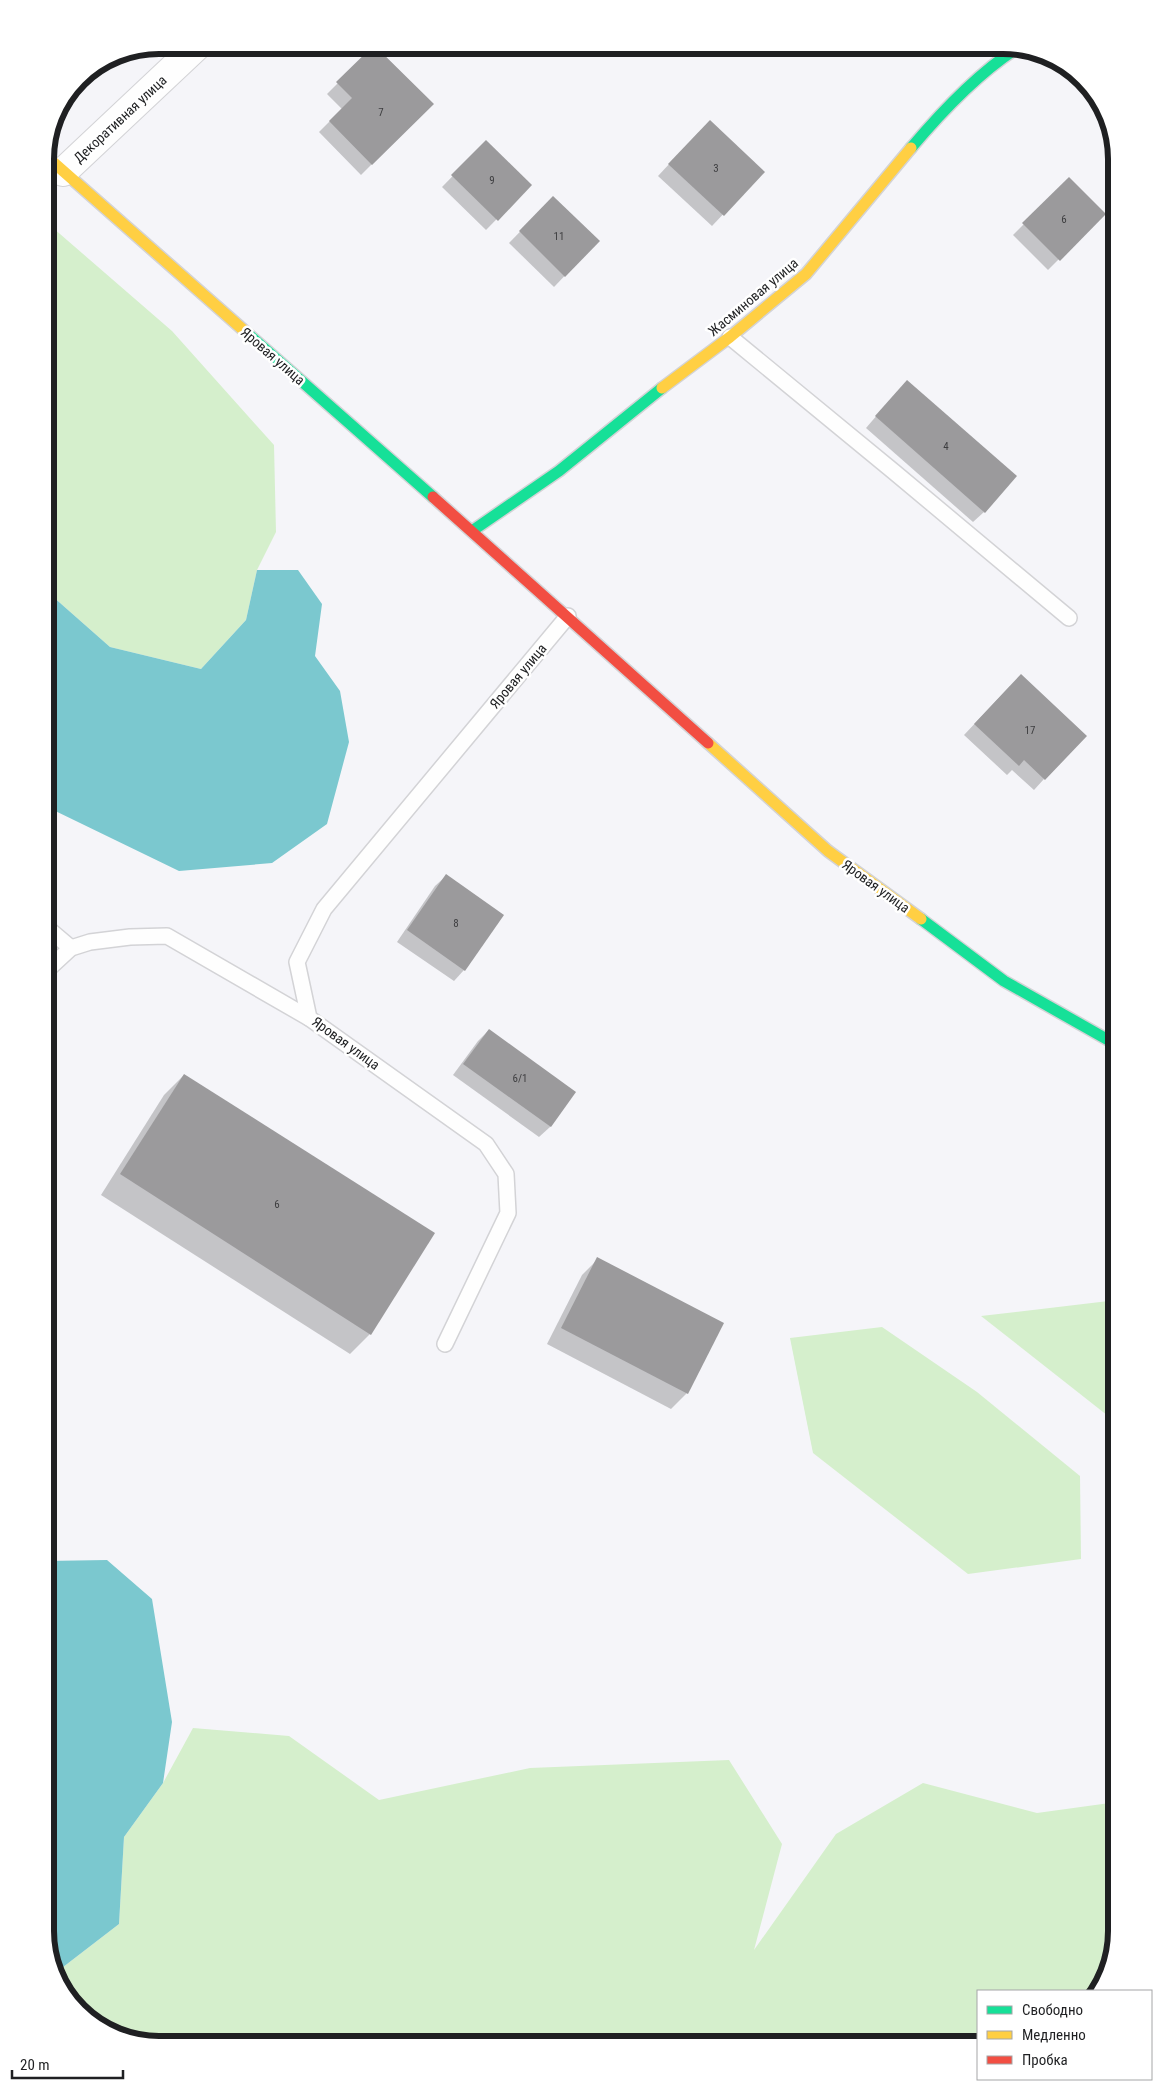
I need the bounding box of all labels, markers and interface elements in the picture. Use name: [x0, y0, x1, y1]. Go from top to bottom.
street label: Декоративная улица: [70, 72, 170, 166]
house number: 7: [378, 106, 384, 119]
house number: 3: [713, 162, 719, 175]
house number: 9: [489, 174, 495, 187]
house number: 6: [1061, 213, 1067, 226]
house number: 11: [554, 230, 564, 243]
street label: Жасминовая улица: [705, 255, 801, 339]
street label: Яровая улица: [238, 324, 308, 388]
house number: 4: [943, 440, 949, 453]
street label: Яровая улица: [486, 640, 550, 712]
house number: 17: [1025, 724, 1035, 737]
street label: Яровая улица: [839, 856, 913, 916]
house number: 8: [453, 917, 459, 930]
street label: Яровая улица: [309, 1013, 383, 1073]
house number: 6/1: [513, 1072, 527, 1085]
house number: 6: [274, 1198, 280, 1211]
legend: [977, 1990, 1152, 2080]
text: Свободно: [1022, 2001, 1083, 2019]
text: Медленно: [1022, 2026, 1086, 2044]
scale bar: [12, 2048, 124, 2080]
text: Пробка: [1022, 2051, 1068, 2069]
text: 20 m: [20, 2056, 50, 2074]

